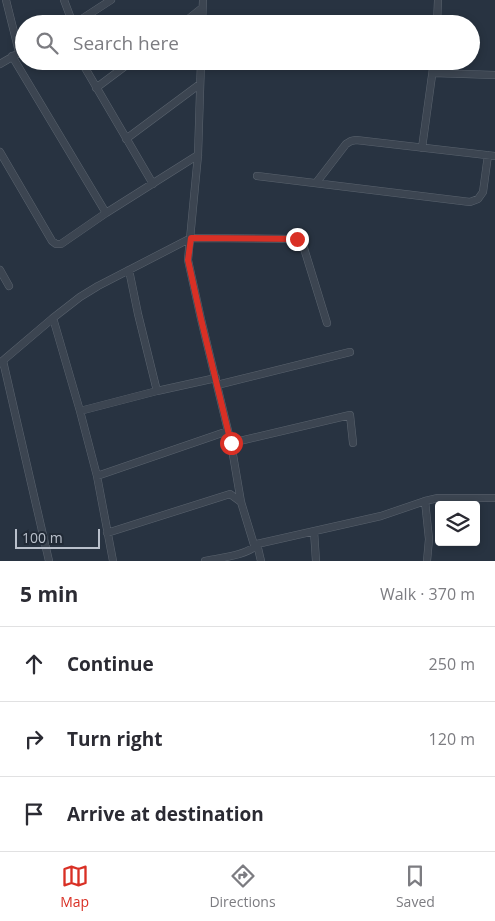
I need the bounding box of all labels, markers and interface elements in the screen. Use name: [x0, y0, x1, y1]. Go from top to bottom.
search box: [15, 15, 480, 70]
icon: search: [33, 29, 61, 57]
text: Search here: [73, 30, 179, 56]
route end: [286, 228, 309, 251]
route start: [220, 432, 243, 455]
map controls: [435, 501, 480, 546]
button: layers: [435, 501, 480, 546]
scale bar: [15, 526, 100, 549]
text: 100 m: [22, 528, 63, 547]
text: 5 min: [20, 580, 78, 608]
text: Walk · 370 m: [380, 583, 475, 605]
icon: ahead: [20, 650, 48, 678]
text: Continue: [67, 651, 154, 677]
text: 250 m: [429, 653, 475, 675]
icon: right: [20, 725, 48, 753]
text: Turn right: [67, 726, 162, 752]
text: 120 m: [429, 728, 475, 750]
icon: arrive: [20, 800, 48, 828]
text: Arrive at destination: [67, 801, 264, 827]
tab: Map: [60, 862, 89, 911]
tab: Directions: [209, 862, 276, 911]
tab: Saved: [396, 862, 435, 911]

